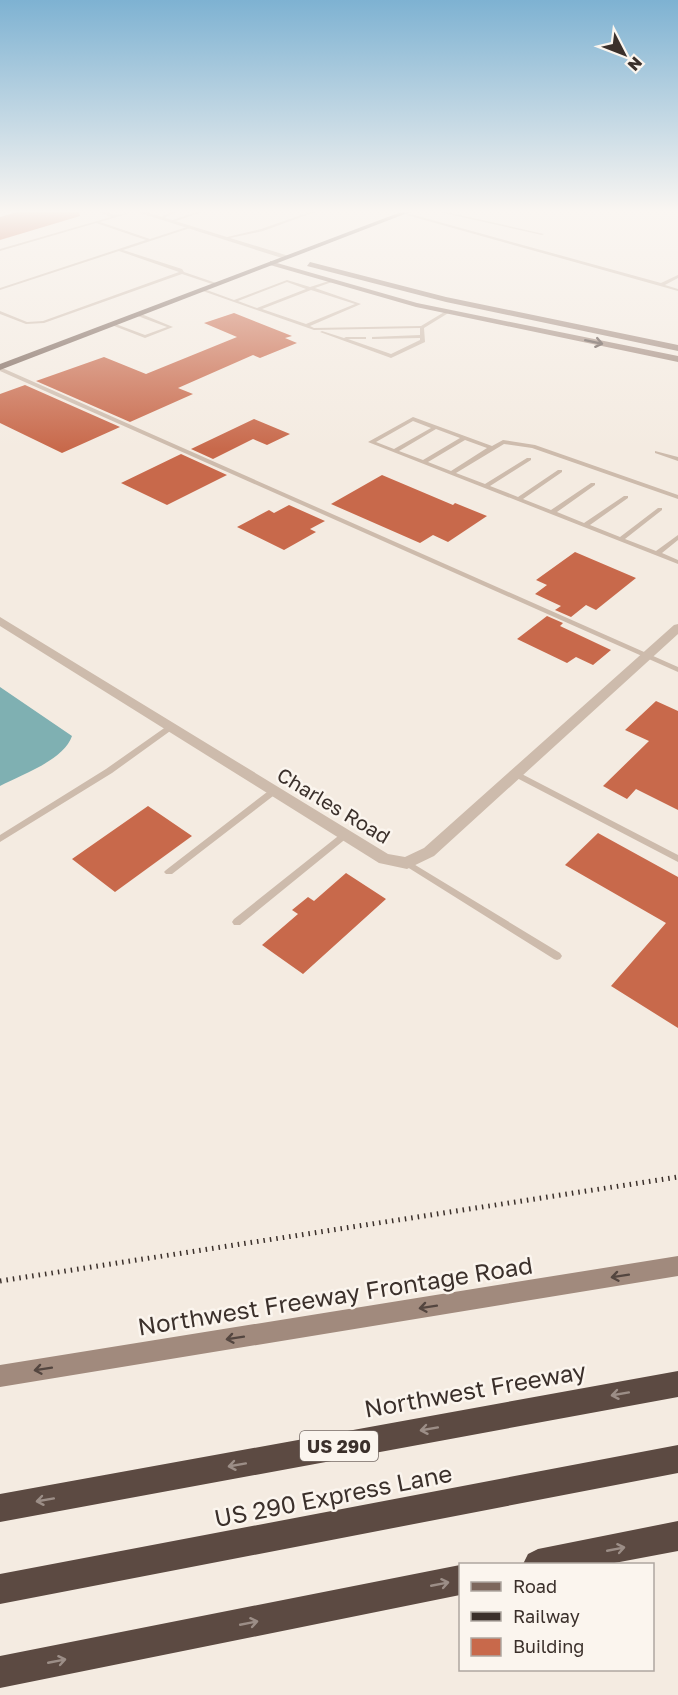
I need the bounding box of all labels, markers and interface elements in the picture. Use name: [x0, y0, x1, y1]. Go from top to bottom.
north arrow: [594, 24, 654, 84]
text: N: [624, 53, 647, 75]
one-way arrow: [584, 337, 604, 348]
street label: Charles Road: [273, 762, 395, 848]
street label: Northwest Freeway Frontage Road: [135, 1249, 535, 1341]
one-way arrow: [611, 1271, 631, 1282]
one-way arrow: [418, 1302, 438, 1313]
one-way arrow: [226, 1333, 246, 1344]
street label: Northwest Freeway: [362, 1355, 588, 1423]
one-way arrow: [33, 1364, 53, 1375]
one-way arrow: [611, 1389, 631, 1400]
one-way arrow: [419, 1424, 439, 1435]
road number: US 290: [300, 1431, 378, 1461]
street label: US 290 Express Lane: [212, 1458, 454, 1532]
one-way arrow: [228, 1460, 247, 1471]
one-way arrow: [36, 1495, 55, 1506]
one-way arrow: [606, 1543, 625, 1554]
legend: [459, 1563, 654, 1671]
text: Road: [513, 1575, 557, 1597]
one-way arrow: [429, 1578, 449, 1589]
text: Railway: [513, 1605, 580, 1627]
one-way arrow: [239, 1616, 258, 1628]
text: Building: [513, 1635, 584, 1657]
one-way arrow: [47, 1655, 67, 1666]

